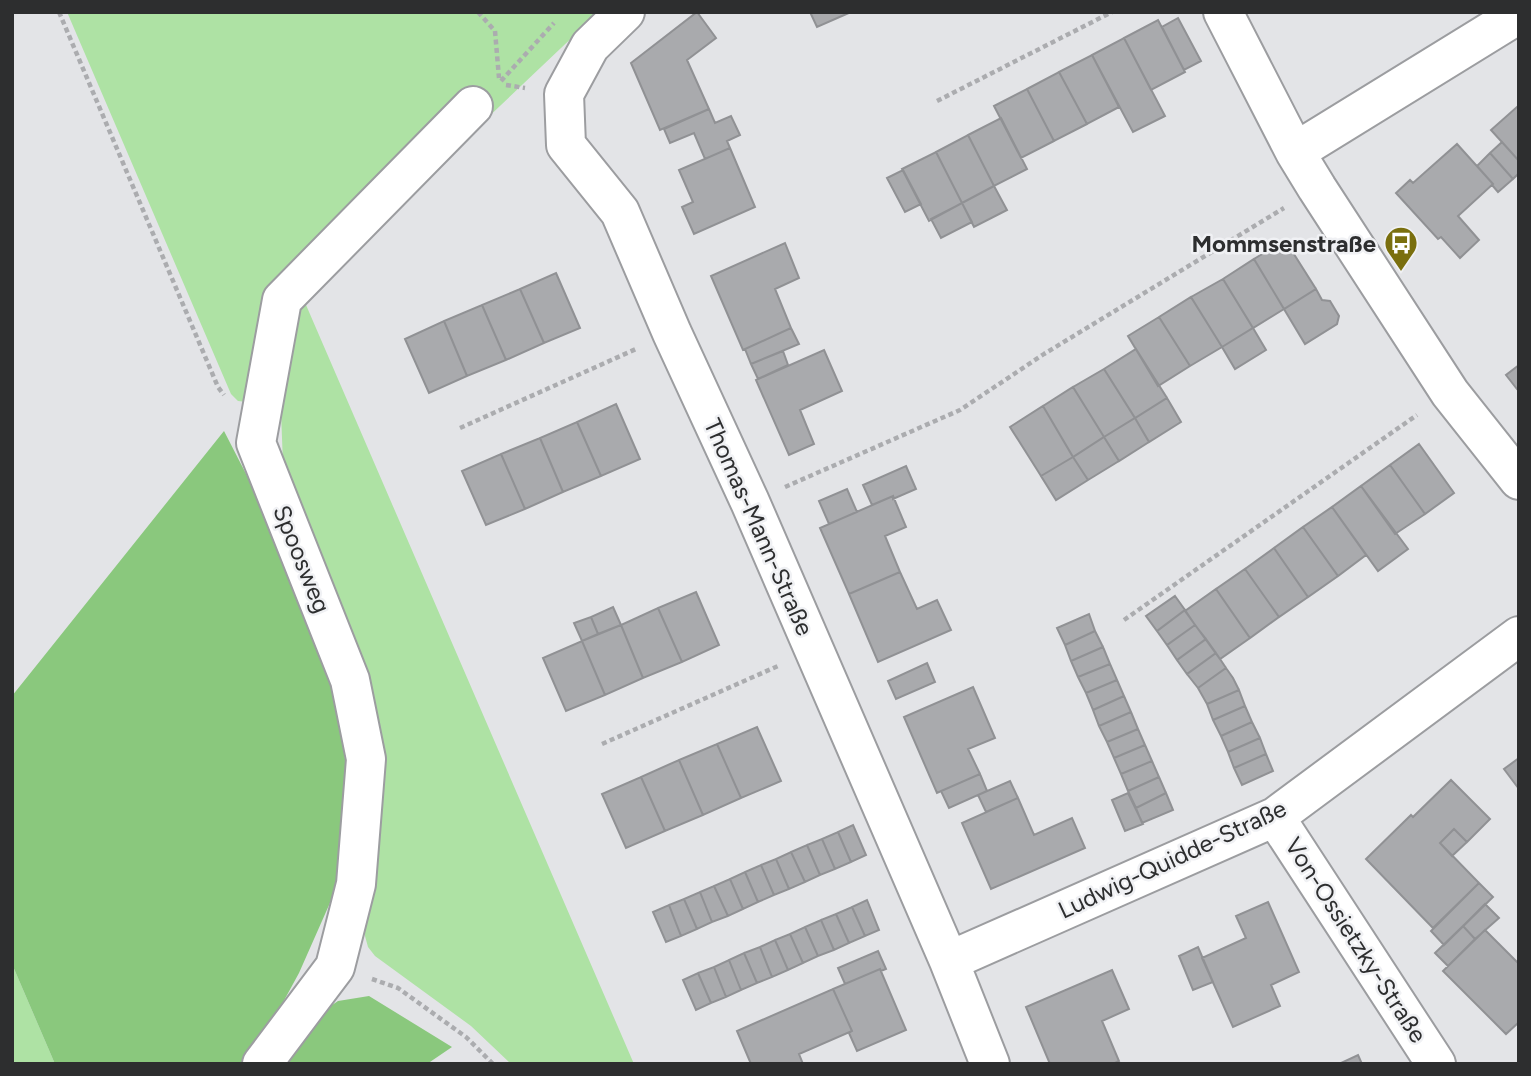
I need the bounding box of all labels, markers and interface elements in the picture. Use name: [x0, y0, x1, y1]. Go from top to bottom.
bus stop icon: Mommsenstraße: [1382, 224, 1420, 273]
place label: Mommsenstraße: [1191, 229, 1376, 258]
street label: Thomas-Mann-Straße: [698, 414, 820, 640]
street label: Spoosweg: [267, 501, 337, 617]
street label: Ludwig-Quidde-Straße: [1053, 793, 1291, 925]
street label: Von-Ossietzky-Straße: [1279, 832, 1433, 1048]

